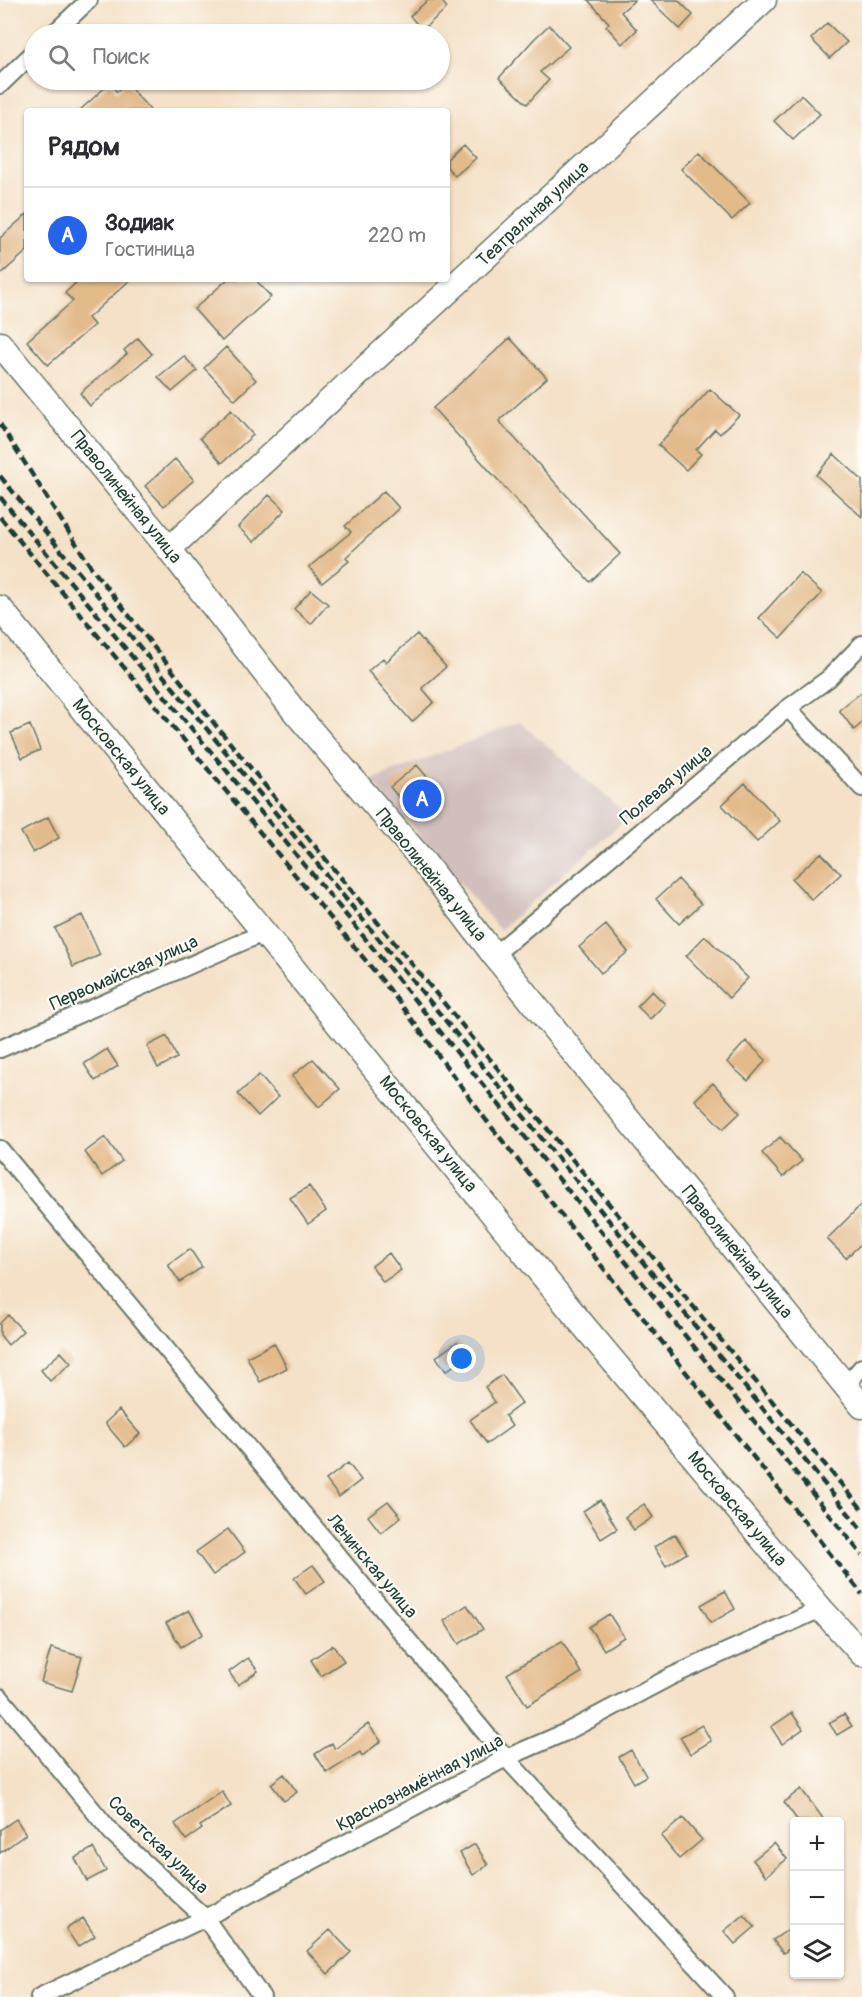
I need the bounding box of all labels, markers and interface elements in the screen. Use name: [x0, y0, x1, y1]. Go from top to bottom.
search box: [24, 24, 450, 90]
icon: search: [45, 41, 78, 74]
text: Поиск: [93, 43, 150, 71]
text: Рядом: [48, 131, 120, 163]
street label: Театральная улица: [472, 156, 594, 272]
text: Зодиак: [105, 209, 175, 237]
text: A: [61, 223, 74, 248]
text: 220 m: [368, 223, 426, 248]
text: Гостиница: [105, 237, 195, 262]
street label: Праволинейная улица: [65, 426, 187, 568]
street label: Московская улица: [67, 694, 175, 820]
street label: Полевая улица: [615, 740, 717, 830]
pin: A: [402, 776, 442, 822]
street label: Праволинейная улица: [370, 804, 492, 946]
street label: Первомайская улица: [46, 930, 202, 1016]
street label: Московская улица: [374, 1071, 482, 1197]
street label: Праволинейная улица: [676, 1181, 798, 1323]
your location: [447, 1344, 476, 1373]
street label: Московская улица: [682, 1447, 792, 1571]
street label: Ленинская улица: [321, 1508, 422, 1623]
street label: Краснознамённая улица: [332, 1729, 508, 1837]
street label: Советская улица: [103, 1791, 213, 1899]
map controls: [790, 1817, 844, 1979]
button: +: [790, 1817, 844, 1871]
button: −: [790, 1871, 844, 1925]
button: layers: [790, 1925, 844, 1979]

